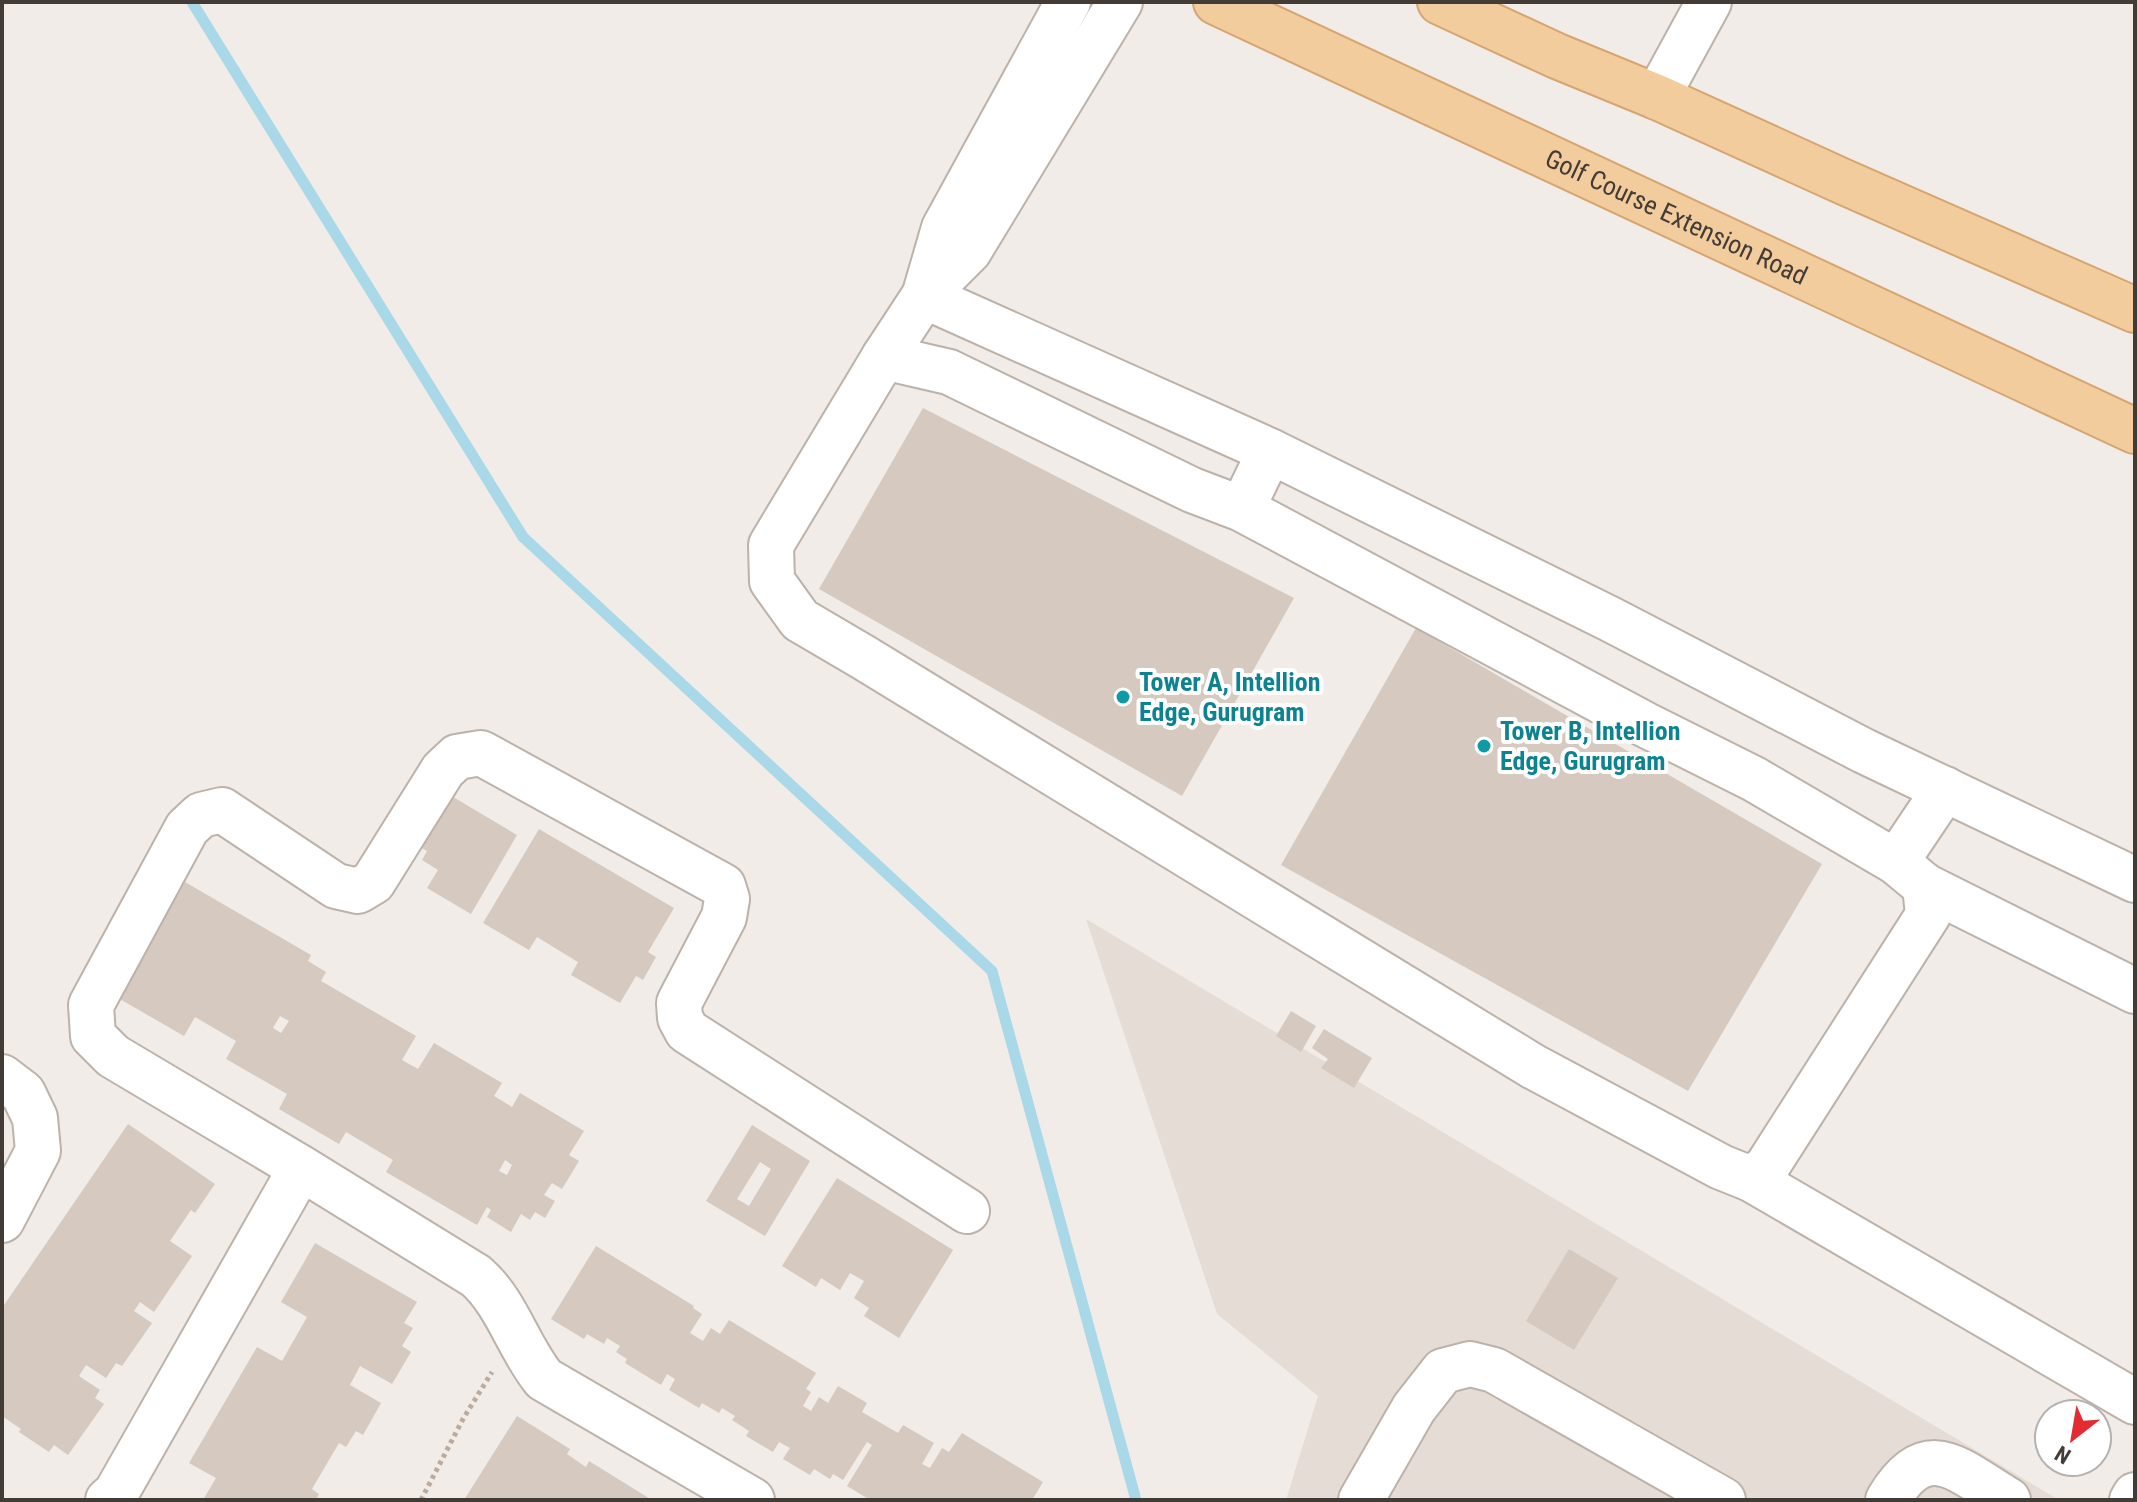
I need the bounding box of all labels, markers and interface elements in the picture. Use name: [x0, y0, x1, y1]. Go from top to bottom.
street label: Golf Course Extension Road: [1541, 143, 1812, 291]
place label: Tower A, Intellion Edge, Gurugram: [1139, 667, 1320, 727]
marker: Tower A, Intellion Edge, Gurugram: [1114, 688, 1132, 706]
place label: Tower B, Intellion Edge, Gurugram: [1500, 716, 1681, 776]
marker: Tower B, Intellion Edge, Gurugram: [1475, 737, 1493, 755]
north arrow: [2033, 1398, 2113, 1478]
text: N: [2051, 1441, 2075, 1469]

